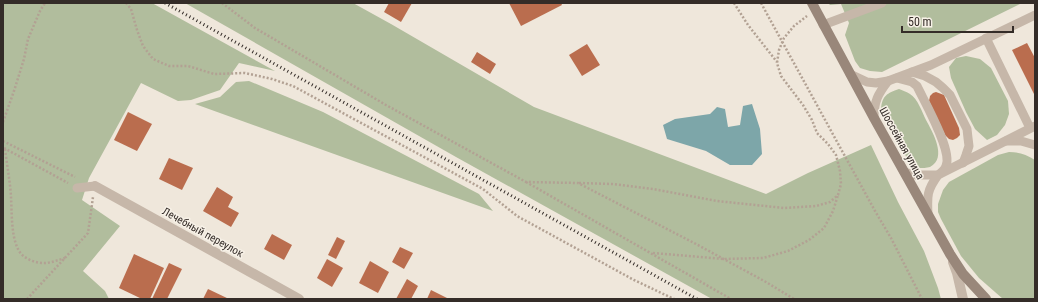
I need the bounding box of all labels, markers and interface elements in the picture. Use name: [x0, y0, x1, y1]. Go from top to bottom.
scale bar: [902, 8, 1013, 34]
text: 50 m: [908, 15, 932, 29]
street label: Шоссейная улица: [876, 105, 927, 182]
street label: Лечебный переулок: [160, 205, 246, 260]

